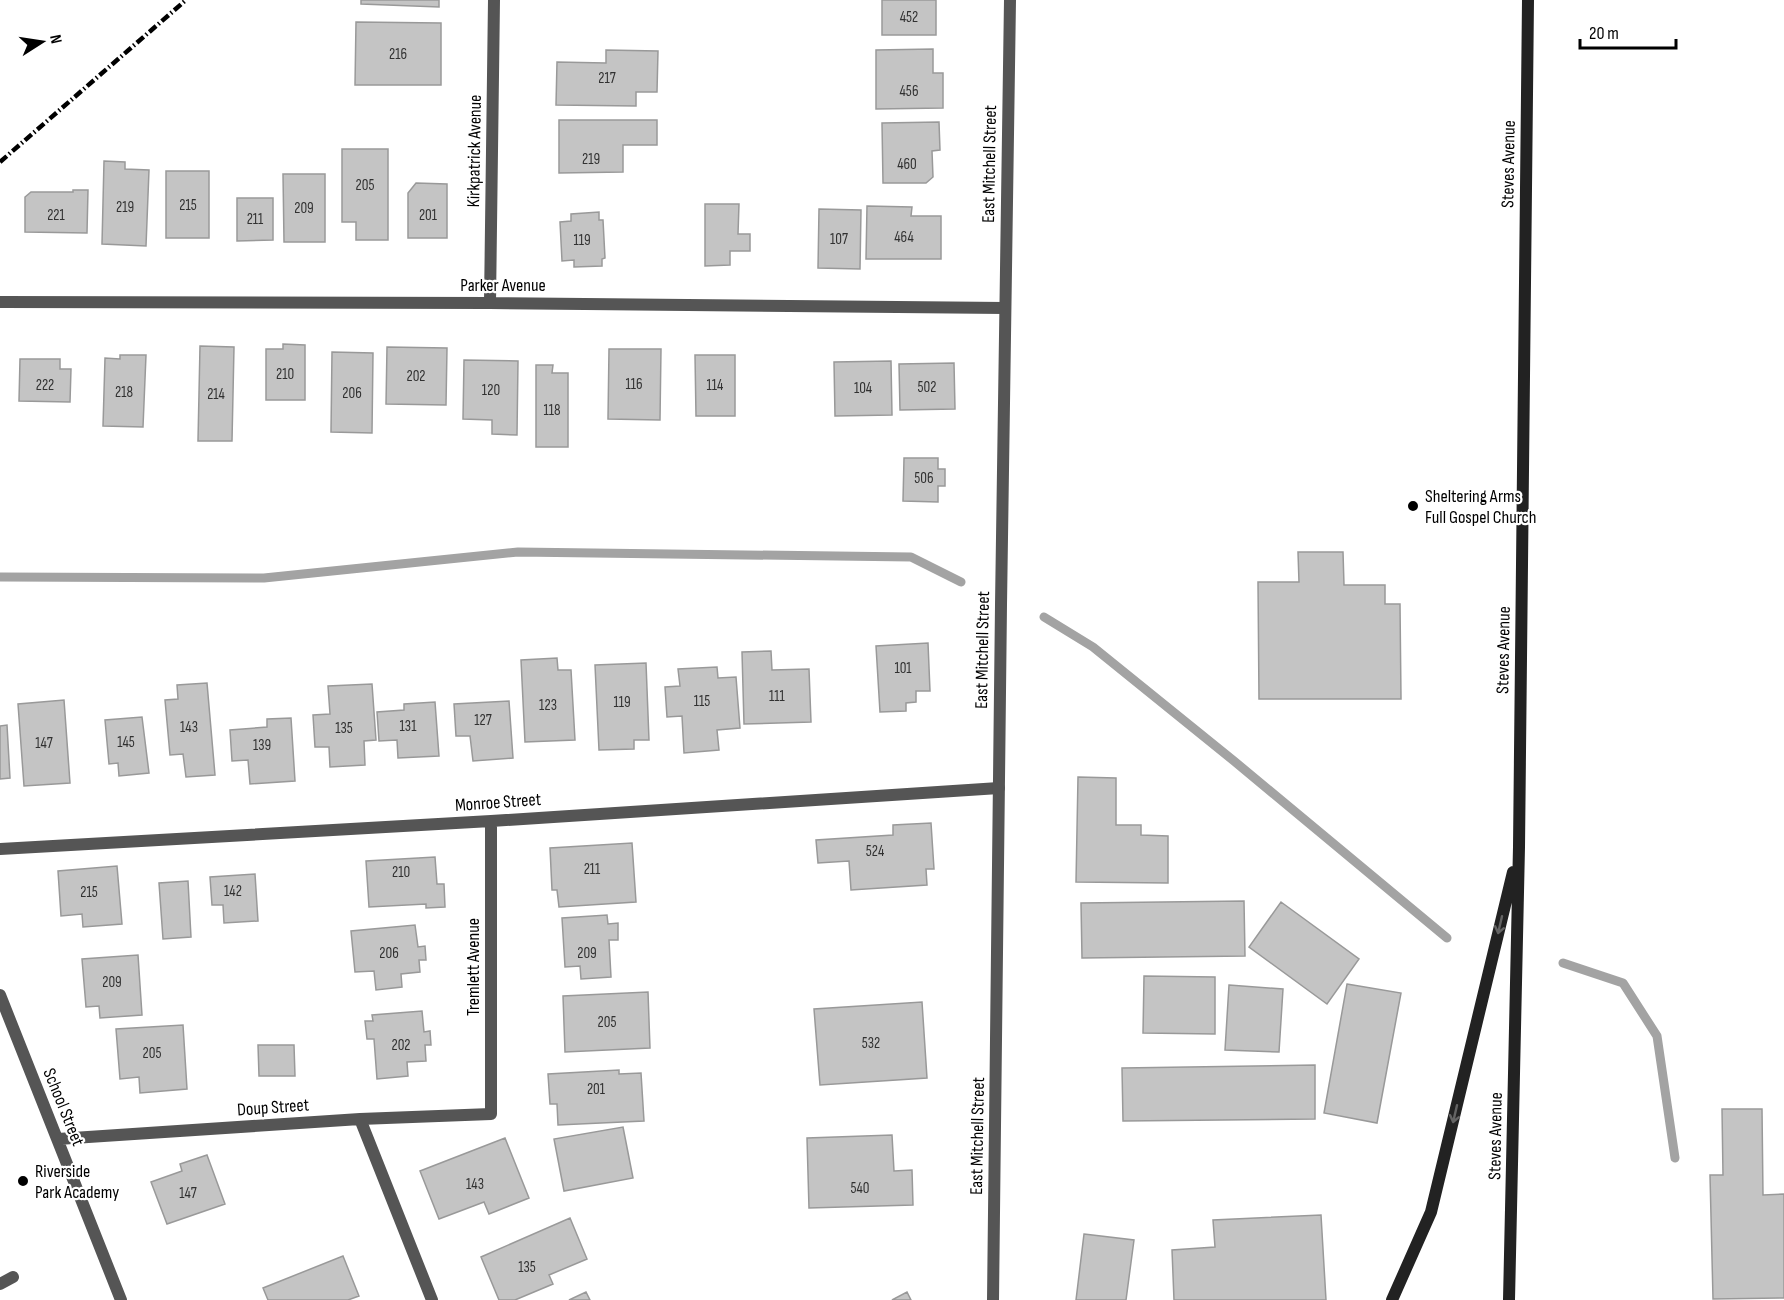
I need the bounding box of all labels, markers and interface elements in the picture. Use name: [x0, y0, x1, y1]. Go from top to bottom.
house number: 452: [900, 8, 918, 27]
north arrow: [12, 12, 72, 72]
scale bar: [1580, 12, 1676, 50]
text: 20 m: [1589, 23, 1619, 44]
text: N: [45, 33, 65, 45]
house number: 216: [389, 45, 407, 64]
house number: 217: [598, 69, 616, 88]
house number: 456: [900, 82, 918, 101]
street label: Kirkpatrick Avenue: [463, 94, 486, 208]
street label: East Mitchell Street: [978, 104, 1001, 223]
street label: Steves Avenue: [1497, 120, 1520, 208]
house number: 219: [582, 150, 600, 169]
house number: 460: [897, 155, 917, 174]
house number: 205: [356, 176, 374, 195]
house number: 215: [179, 196, 197, 215]
house number: 219: [116, 198, 134, 217]
house number: 209: [294, 199, 314, 218]
house number: 221: [47, 206, 66, 225]
house number: 201: [419, 206, 438, 225]
house number: 211: [247, 210, 264, 229]
house number: 464: [894, 228, 914, 247]
house number: 107: [830, 230, 848, 249]
house number: 119: [573, 231, 591, 250]
street label: Parker Avenue: [460, 275, 546, 296]
house number: 210: [276, 365, 294, 384]
house number: 202: [406, 367, 426, 386]
house number: 116: [625, 375, 643, 394]
house number: 222: [36, 376, 54, 395]
house number: 114: [707, 376, 723, 395]
house number: 502: [918, 378, 936, 397]
house number: 104: [854, 379, 872, 398]
house number: 120: [482, 381, 500, 400]
house number: 218: [115, 383, 133, 402]
house number: 206: [342, 384, 362, 403]
house number: 214: [207, 385, 225, 404]
house number: 118: [543, 401, 561, 420]
house number: 506: [914, 469, 934, 488]
place label: Sheltering Arms Full Gospel Church: [1425, 486, 1536, 528]
marker: Sheltering Arms Full Gospel Church: [1406, 499, 1420, 513]
street label: East Mitchell Street: [971, 590, 994, 709]
street label: Steves Avenue: [1492, 606, 1515, 694]
house number: 101: [894, 659, 912, 678]
house number: 111: [769, 687, 786, 706]
house number: 115: [694, 692, 710, 711]
house number: 119: [613, 693, 631, 712]
house number: 123: [539, 696, 557, 715]
house number: 127: [474, 711, 492, 730]
house number: 131: [400, 717, 417, 736]
house number: 143: [180, 718, 198, 737]
house number: 135: [335, 719, 353, 738]
house number: 145: [117, 733, 135, 752]
house number: 147: [35, 734, 53, 753]
house number: 139: [253, 736, 271, 755]
street label: Monroe Street: [454, 789, 542, 816]
house number: 524: [866, 842, 884, 861]
house number: 211: [584, 860, 601, 879]
house number: 210: [392, 863, 410, 882]
house number: 142: [224, 882, 242, 901]
house number: 215: [80, 883, 98, 902]
one-way arrow: [1494, 915, 1506, 934]
street label: Tremlett Avenue: [463, 918, 484, 1016]
house number: 206: [379, 944, 399, 963]
house number: 209: [577, 944, 597, 963]
house number: 209: [102, 973, 122, 992]
house number: 205: [598, 1013, 616, 1032]
house number: 532: [862, 1034, 880, 1053]
house number: 202: [391, 1036, 411, 1055]
house number: 205: [143, 1044, 161, 1063]
street label: School Street: [38, 1065, 89, 1149]
street label: East Mitchell Street: [966, 1076, 989, 1195]
house number: 201: [587, 1080, 606, 1099]
street label: Steves Avenue: [1484, 1092, 1507, 1180]
street label: Doup Street: [236, 1094, 310, 1120]
one-way arrow: [1448, 1105, 1460, 1124]
place label: Riverside Park Academy: [35, 1161, 119, 1203]
marker: Riverside Park Academy: [16, 1174, 30, 1188]
house number: 143: [466, 1175, 484, 1194]
house number: 540: [850, 1179, 870, 1198]
house number: 147: [179, 1184, 197, 1203]
house number: 135: [518, 1258, 536, 1277]

